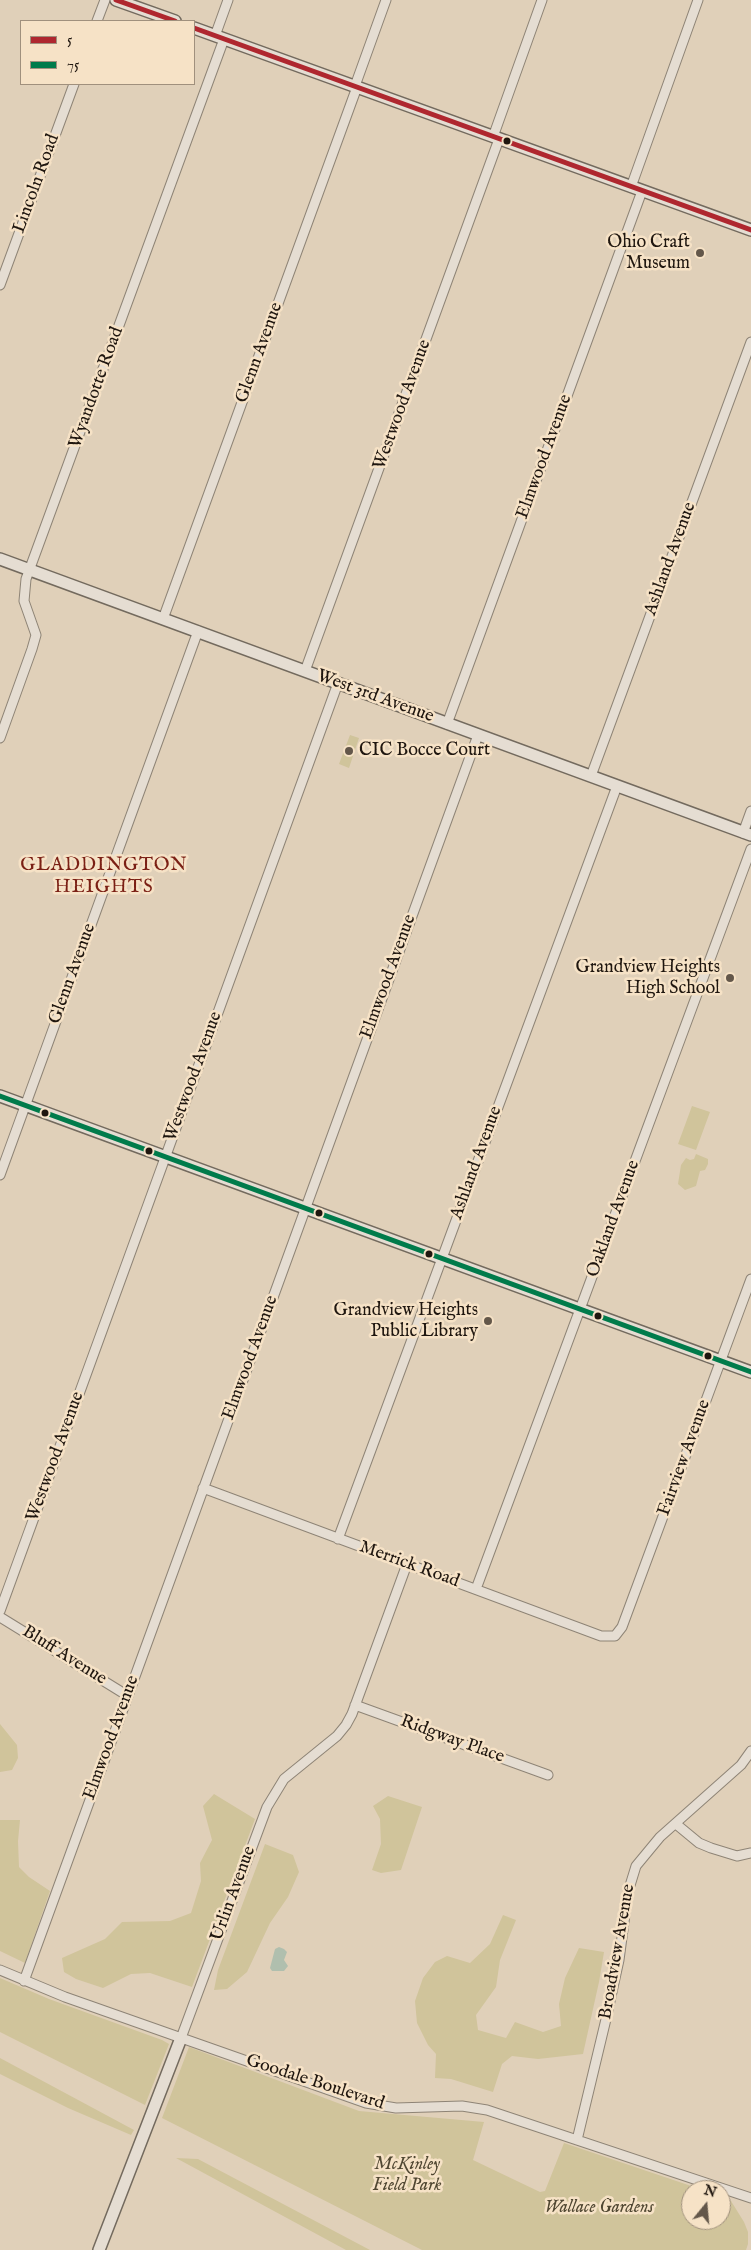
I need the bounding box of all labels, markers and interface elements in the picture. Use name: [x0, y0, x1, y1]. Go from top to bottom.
legend: [20, 20, 195, 85]
text: 5: [67, 30, 72, 49]
text: 75: [67, 55, 79, 74]
street label: Lincoln Road: [9, 132, 65, 236]
unlabelled marker: [502, 136, 512, 146]
place label: Ohio Craft Museum: [607, 232, 690, 274]
marker: Ohio Craft Museum: [694, 247, 706, 259]
street label: Glenn Avenue: [232, 300, 288, 406]
street label: Wyandotte Road: [65, 324, 129, 452]
street label: Westwood Avenue: [369, 337, 437, 473]
street label: Elmwood Avenue: [513, 392, 577, 522]
street label: Ashland Avenue: [641, 499, 701, 619]
street label: West 3rd Avenue: [314, 666, 436, 728]
place label: CIC Bocce Court: [359, 740, 490, 762]
marker: CIC Bocce Court: [343, 745, 355, 757]
district label: GLADDINGTON HEIGHTS: [19, 855, 189, 899]
street label: Elmwood Avenue: [357, 912, 421, 1042]
street label: Glenn Avenue: [45, 921, 101, 1027]
place label: Grandview Heights High School: [575, 957, 720, 1000]
marker: Grandview Heights High School: [724, 972, 736, 984]
street label: Westwood Avenue: [160, 1009, 228, 1145]
street label: Ashland Avenue: [447, 1103, 507, 1223]
unlabelled marker: [40, 1108, 50, 1118]
unlabelled marker: [144, 1146, 154, 1156]
street label: Oakland Avenue: [583, 1157, 645, 1281]
unlabelled marker: [314, 1208, 324, 1218]
unlabelled marker: [424, 1249, 434, 1259]
street label: Elmwood Avenue: [219, 1293, 283, 1423]
place label: Grandview Heights Public Library: [333, 1300, 478, 1342]
unlabelled marker: [593, 1311, 603, 1321]
marker: Grandview Heights Public Library: [482, 1315, 494, 1327]
unlabelled marker: [703, 1351, 713, 1361]
street label: Westwood Avenue: [22, 1389, 90, 1525]
street label: Fairview Avenue: [654, 1397, 716, 1519]
street label: Merrick Road: [356, 1537, 462, 1593]
street label: Bluff Avenue: [18, 1621, 110, 1691]
street label: Elmwood Avenue: [80, 1673, 144, 1803]
street label: Ridgway Place: [397, 1711, 507, 1769]
street label: Urlin Avenue: [207, 1843, 261, 1945]
street label: Broadview Avenue: [595, 1883, 641, 2021]
street label: Goodale Boulevard: [243, 2050, 387, 2116]
park label: McKinley Field Park: [373, 2154, 441, 2196]
north arrow: [681, 2180, 731, 2230]
text: N: [702, 2181, 719, 2202]
park label: Wallace Gardens: [544, 2197, 654, 2219]

